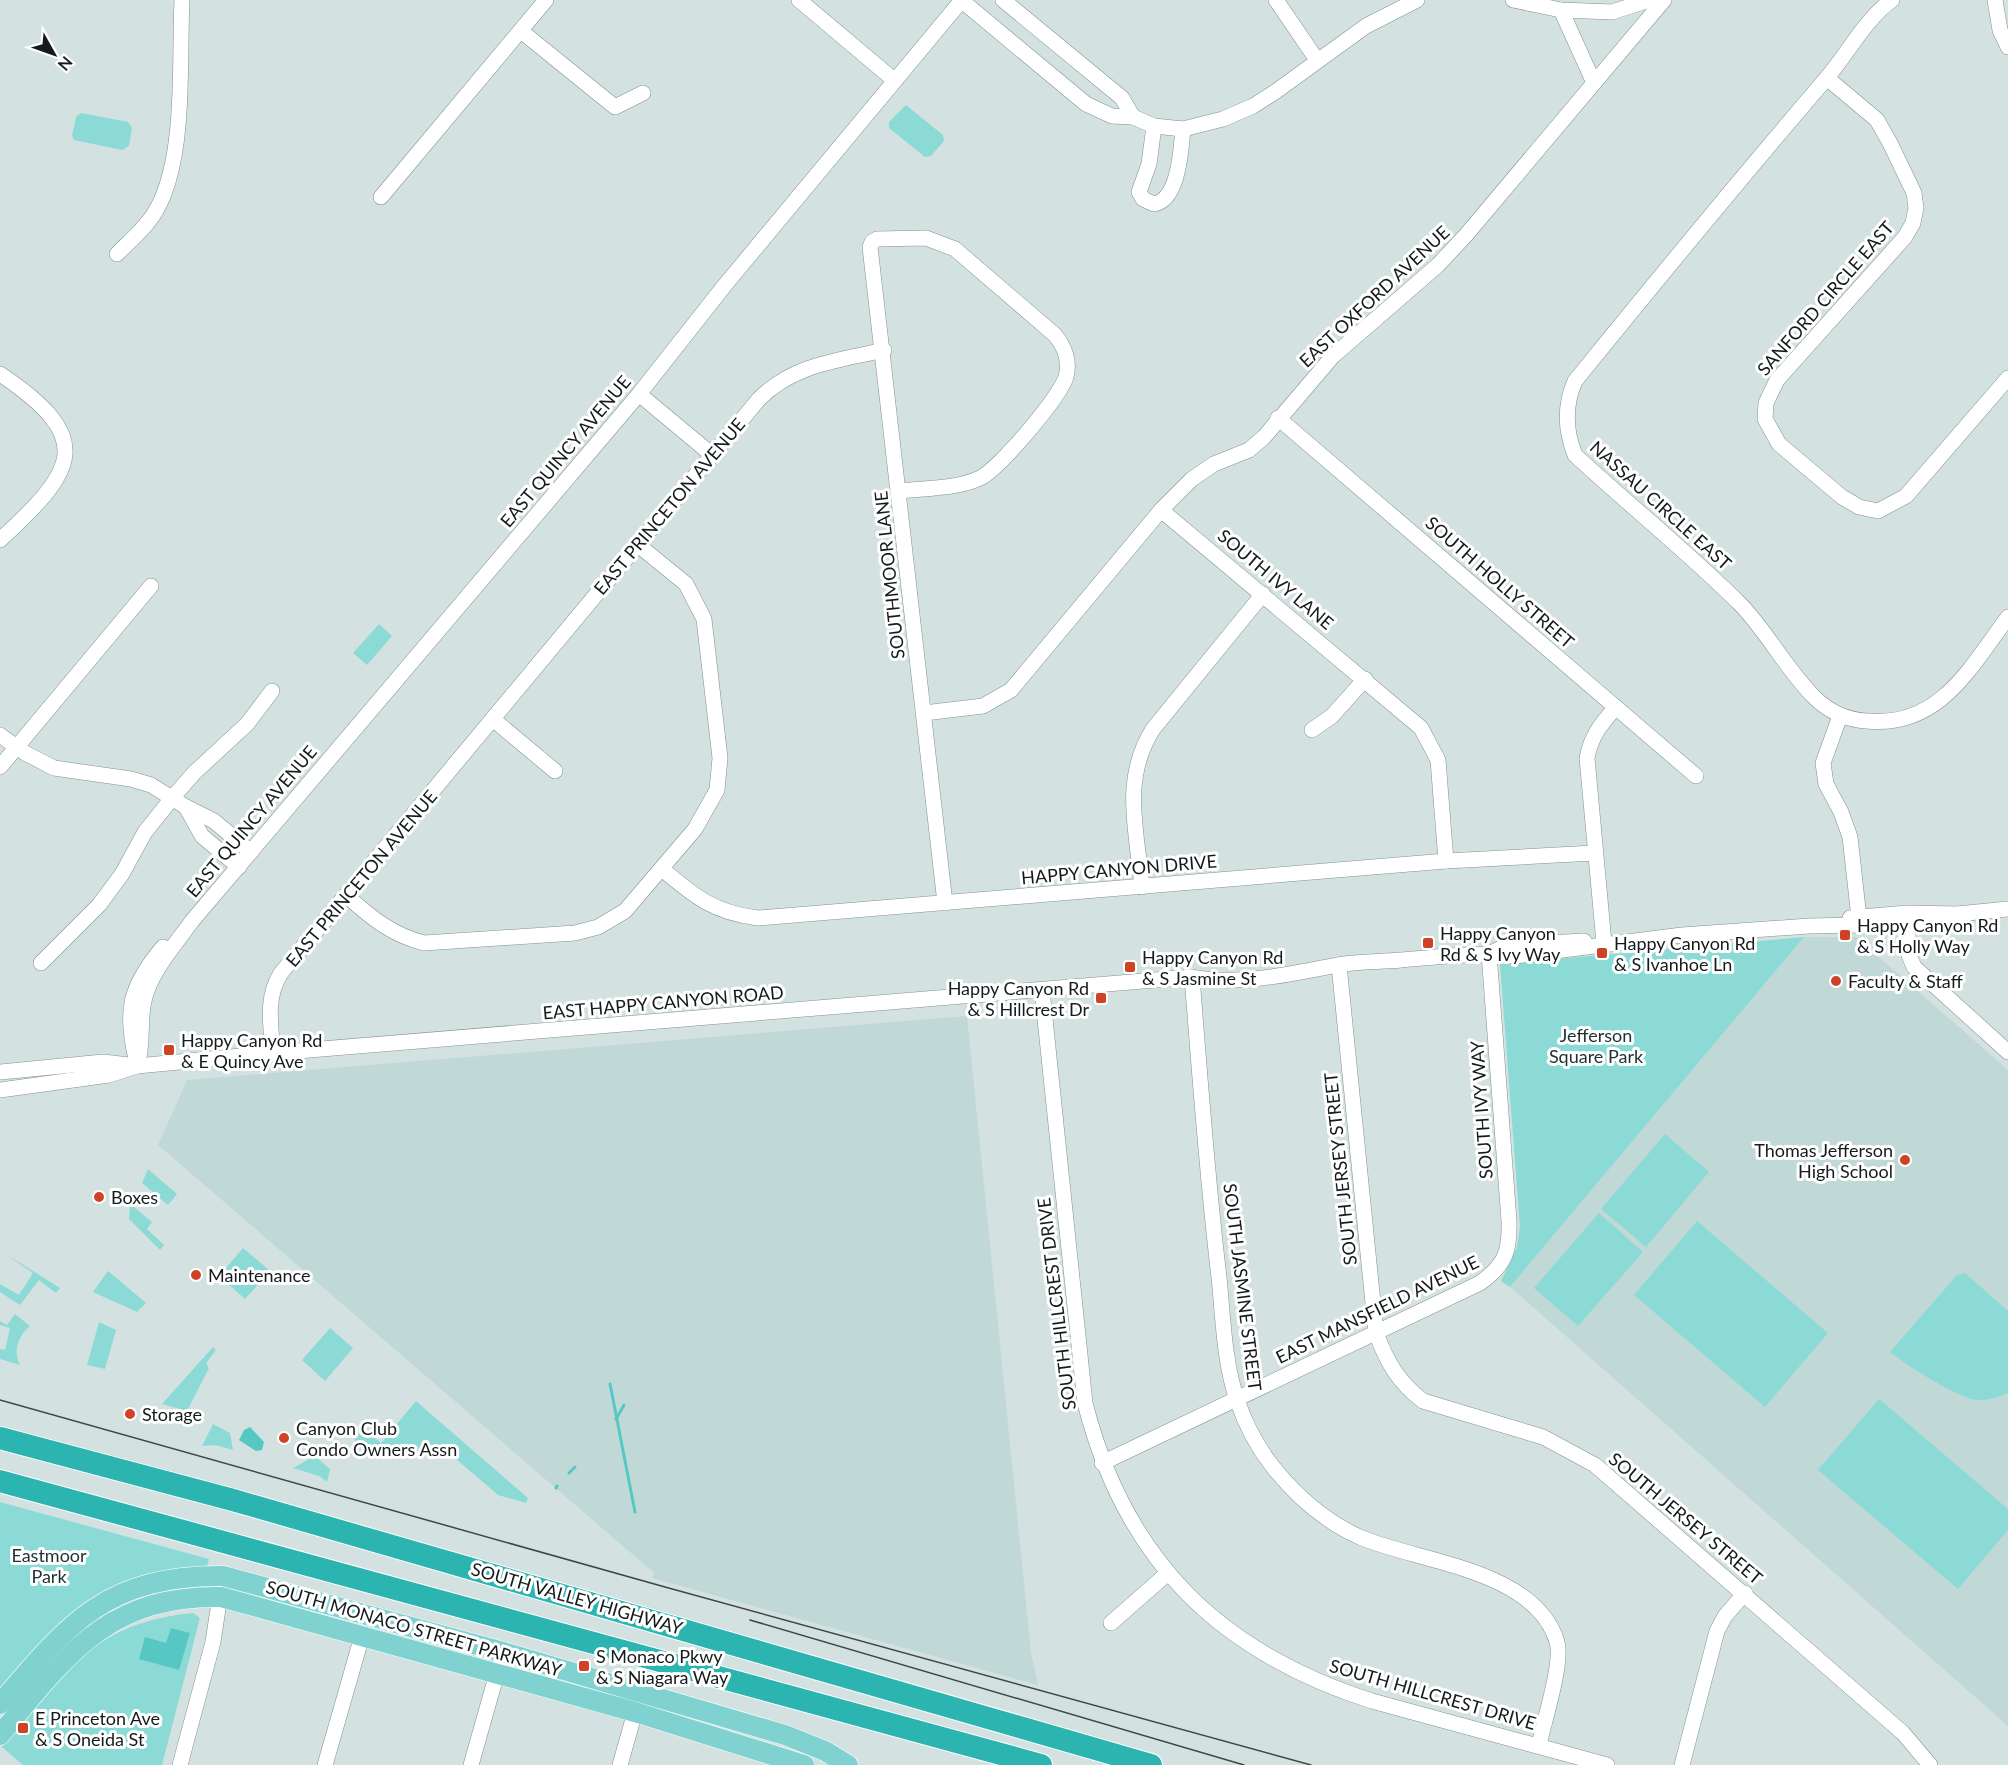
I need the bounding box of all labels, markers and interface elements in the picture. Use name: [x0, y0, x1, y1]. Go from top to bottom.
north arrow: [24, 24, 84, 84]
text: N: [55, 53, 77, 75]
street label: SANFORD CIRCLE EAST: [1752, 216, 1898, 380]
street label: EAST OXFORD AVENUE: [1294, 221, 1454, 371]
street label: EAST QUINCY AVENUE: [495, 371, 635, 531]
street label: EAST PRINCETON AVENUE: [589, 413, 749, 599]
street label: NASSAU CIRCLE EAST: [1586, 436, 1736, 574]
street label: SOUTHMOOR LANE: [869, 490, 909, 660]
street label: SOUTH HOLLY STREET: [1421, 512, 1579, 653]
street label: SOUTH IVY LANE: [1214, 524, 1338, 634]
street label: EAST QUINCY AVENUE: [181, 741, 321, 901]
street label: EAST PRINCETON AVENUE: [281, 785, 441, 971]
street label: HAPPY CANYON DRIVE: [1020, 849, 1218, 889]
place label: Happy Canyon Rd & S Holly Way: [1857, 914, 1998, 957]
place label: Happy Canyon Rd & S Ivy Way: [1440, 922, 1561, 965]
marker: Happy Canyon Rd & S Holly Way: [1838, 928, 1852, 942]
place label: Happy Canyon Rd & S Ivanhoe Ln: [1614, 932, 1755, 975]
marker: Happy Canyon Rd & S Ivy Way: [1421, 936, 1435, 950]
place label: Happy Canyon Rd & S Jasmine St: [1142, 946, 1283, 989]
marker: Happy Canyon Rd & S Ivanhoe Ln: [1595, 946, 1609, 960]
marker: Happy Canyon Rd & S Jasmine St: [1123, 960, 1137, 974]
place label: Faculty & Staff: [1848, 970, 1963, 992]
marker: Faculty & Staff: [1829, 974, 1843, 988]
place label: Happy Canyon Rd & S Hillcrest Dr: [948, 977, 1089, 1020]
street label: EAST HAPPY CANYON ROAD: [542, 981, 784, 1023]
marker: Happy Canyon Rd & S Hillcrest Dr: [1094, 991, 1108, 1005]
park label: Jefferson Square Park: [1549, 1024, 1644, 1067]
place label: Happy Canyon Rd & E Quincy Ave: [181, 1029, 322, 1072]
street label: SOUTH IVY WAY: [1465, 1039, 1497, 1180]
marker: Happy Canyon Rd & E Quincy Ave: [162, 1043, 176, 1057]
street label: SOUTH JERSEY STREET: [1319, 1071, 1361, 1266]
place label: Thomas Jefferson High School: [1754, 1139, 1893, 1182]
marker: Thomas Jefferson High School: [1898, 1153, 1912, 1167]
street label: SOUTH JASMINE STREET: [1219, 1182, 1267, 1392]
place label: Boxes: [111, 1186, 158, 1208]
marker: Boxes: [92, 1190, 106, 1204]
street label: SOUTH HILLCREST DRIVE: [1032, 1197, 1080, 1411]
street label: EAST MANSFIELD AVENUE: [1272, 1250, 1482, 1368]
place label: Maintenance: [208, 1264, 311, 1286]
marker: Maintenance: [189, 1268, 203, 1282]
place label: Storage: [142, 1403, 202, 1425]
marker: Storage: [123, 1407, 137, 1421]
place label: Canyon Club Condo Owners Assn: [296, 1417, 457, 1460]
marker: Canyon Club Condo Owners Assn: [277, 1431, 291, 1445]
street label: SOUTH JERSEY STREET: [1605, 1447, 1767, 1589]
park label: Eastmoor Park: [11, 1544, 87, 1587]
street label: SOUTH VALLEY HIGHWAY: [469, 1557, 686, 1639]
street label: SOUTH MONACO STREET PARKWAY: [264, 1575, 565, 1681]
place label: S Monaco Pkwy & S Niagara Way: [596, 1645, 729, 1688]
street label: SOUTH HILLCREST DRIVE: [1327, 1654, 1539, 1734]
marker: S Monaco Pkwy & S Niagara Way: [577, 1659, 591, 1673]
place label: E Princeton Ave & S Oneida St: [35, 1707, 160, 1750]
marker: E Princeton Ave & S Oneida St: [16, 1721, 30, 1735]

